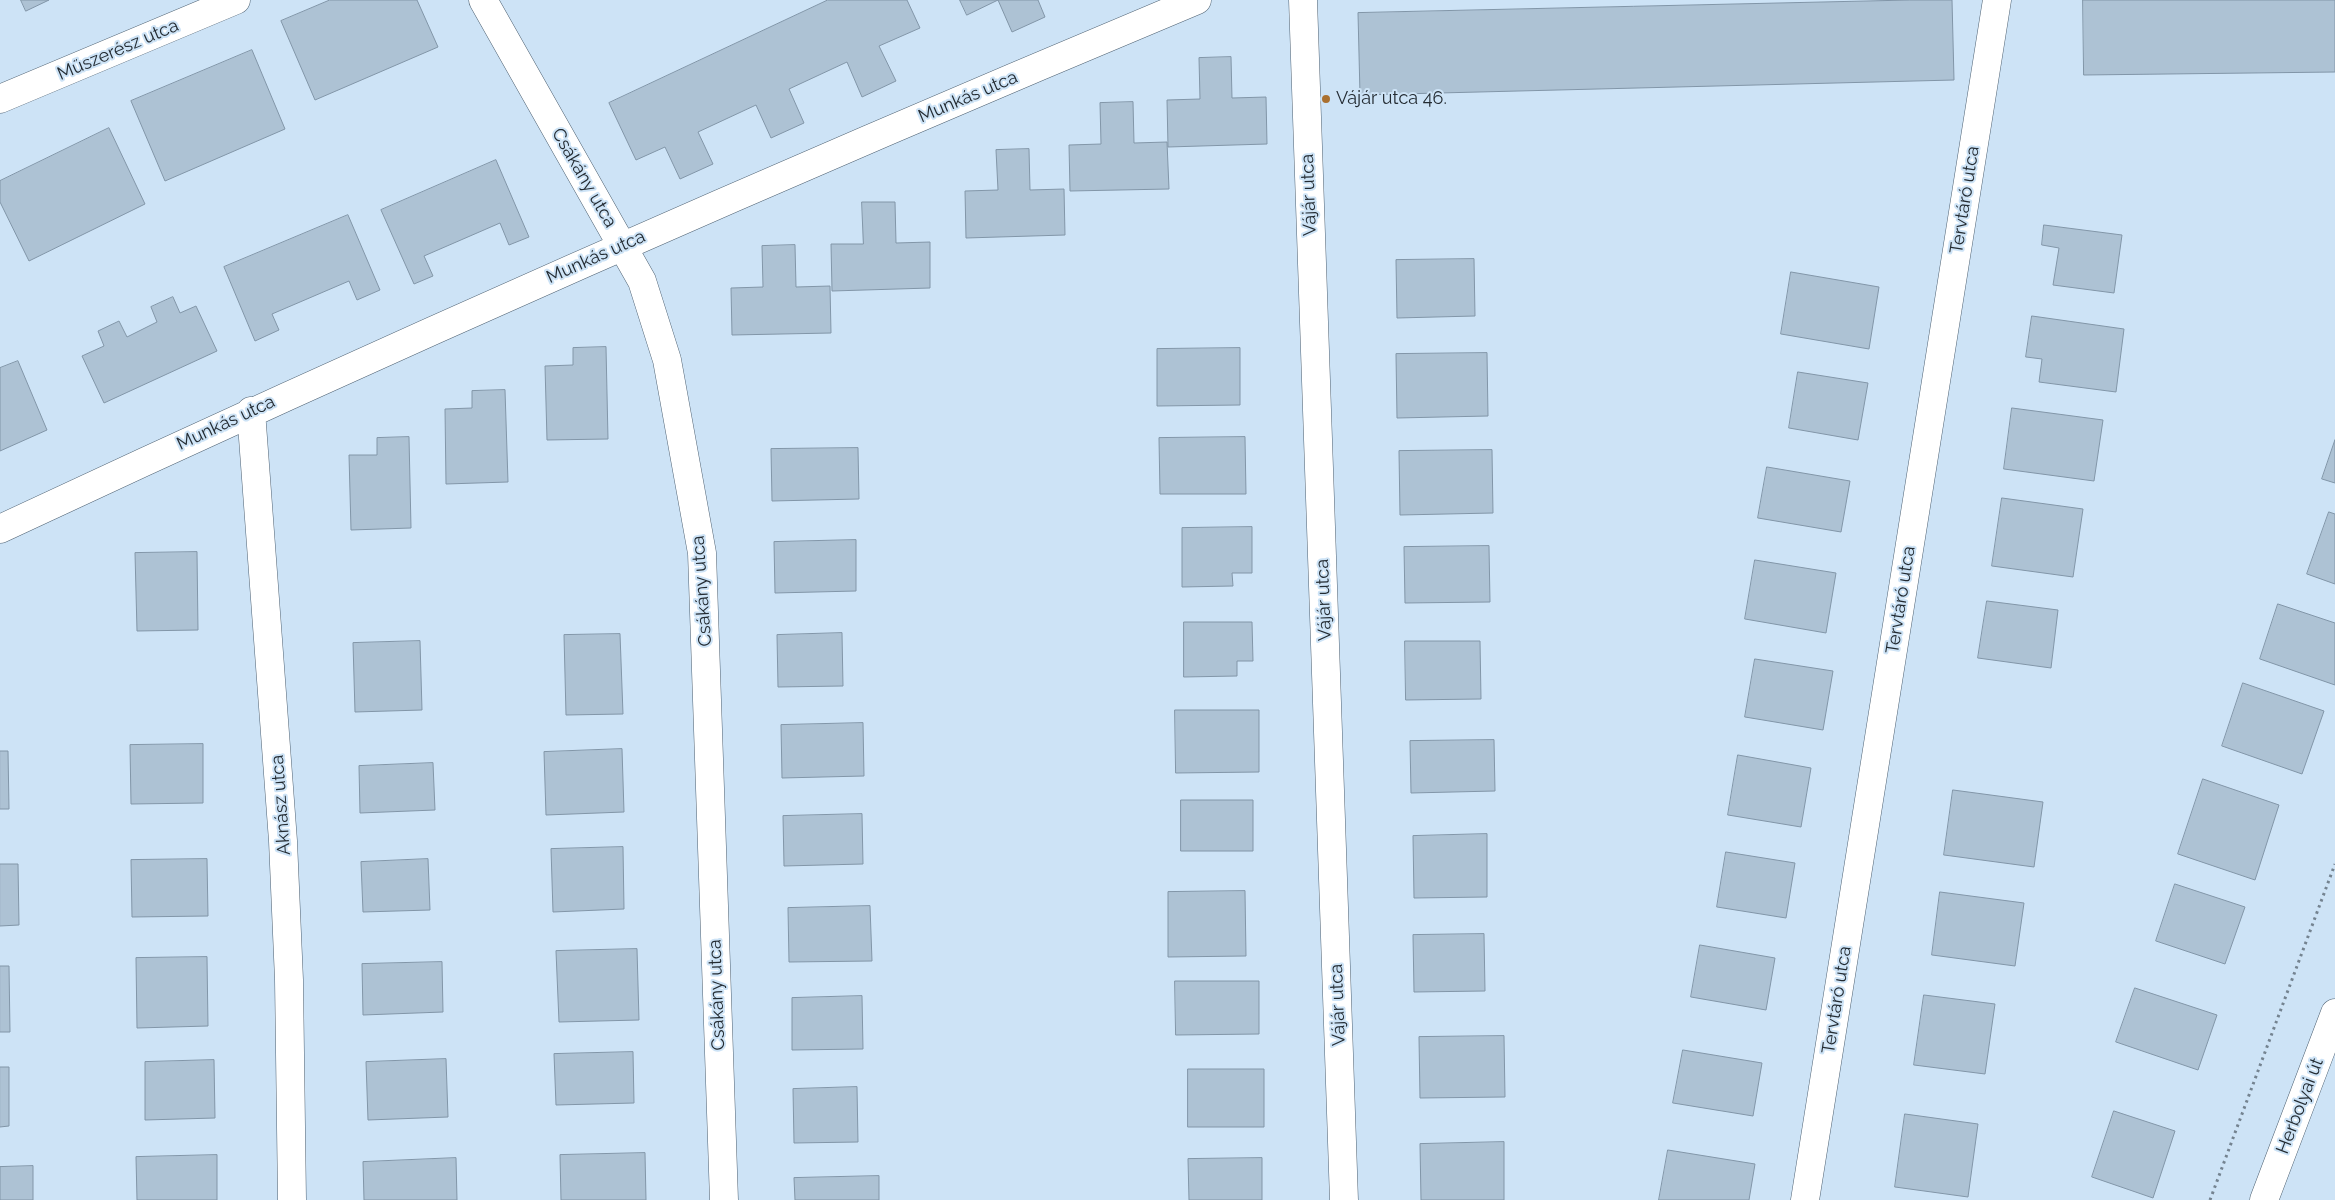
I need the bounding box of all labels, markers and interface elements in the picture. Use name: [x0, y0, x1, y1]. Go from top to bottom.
street label: Műszerész utca: [54, 15, 182, 85]
street label: Munkás utca: [915, 66, 1021, 128]
place label: Vájár utca 46.: [1336, 88, 1447, 110]
marker: Vájár utca 46.: [1320, 93, 1332, 105]
street label: Csákány utca: [547, 125, 621, 231]
street label: Tervtáró utca: [1946, 145, 1984, 255]
street label: Vájár utca: [1297, 154, 1321, 236]
street label: Munkás utca: [543, 226, 649, 288]
street label: Munkás utca: [173, 391, 279, 455]
street label: Csákány utca: [687, 535, 717, 647]
street label: Tervtáró utca: [1882, 545, 1920, 655]
street label: Vájár utca: [1312, 559, 1336, 641]
street label: Aknász utca: [267, 754, 295, 856]
street label: Csákány utca: [704, 939, 730, 1051]
street label: Tervtáró utca: [1818, 945, 1856, 1055]
street label: Vájár utca: [1326, 964, 1350, 1046]
street label: Herbolyai út: [2272, 1055, 2328, 1157]

